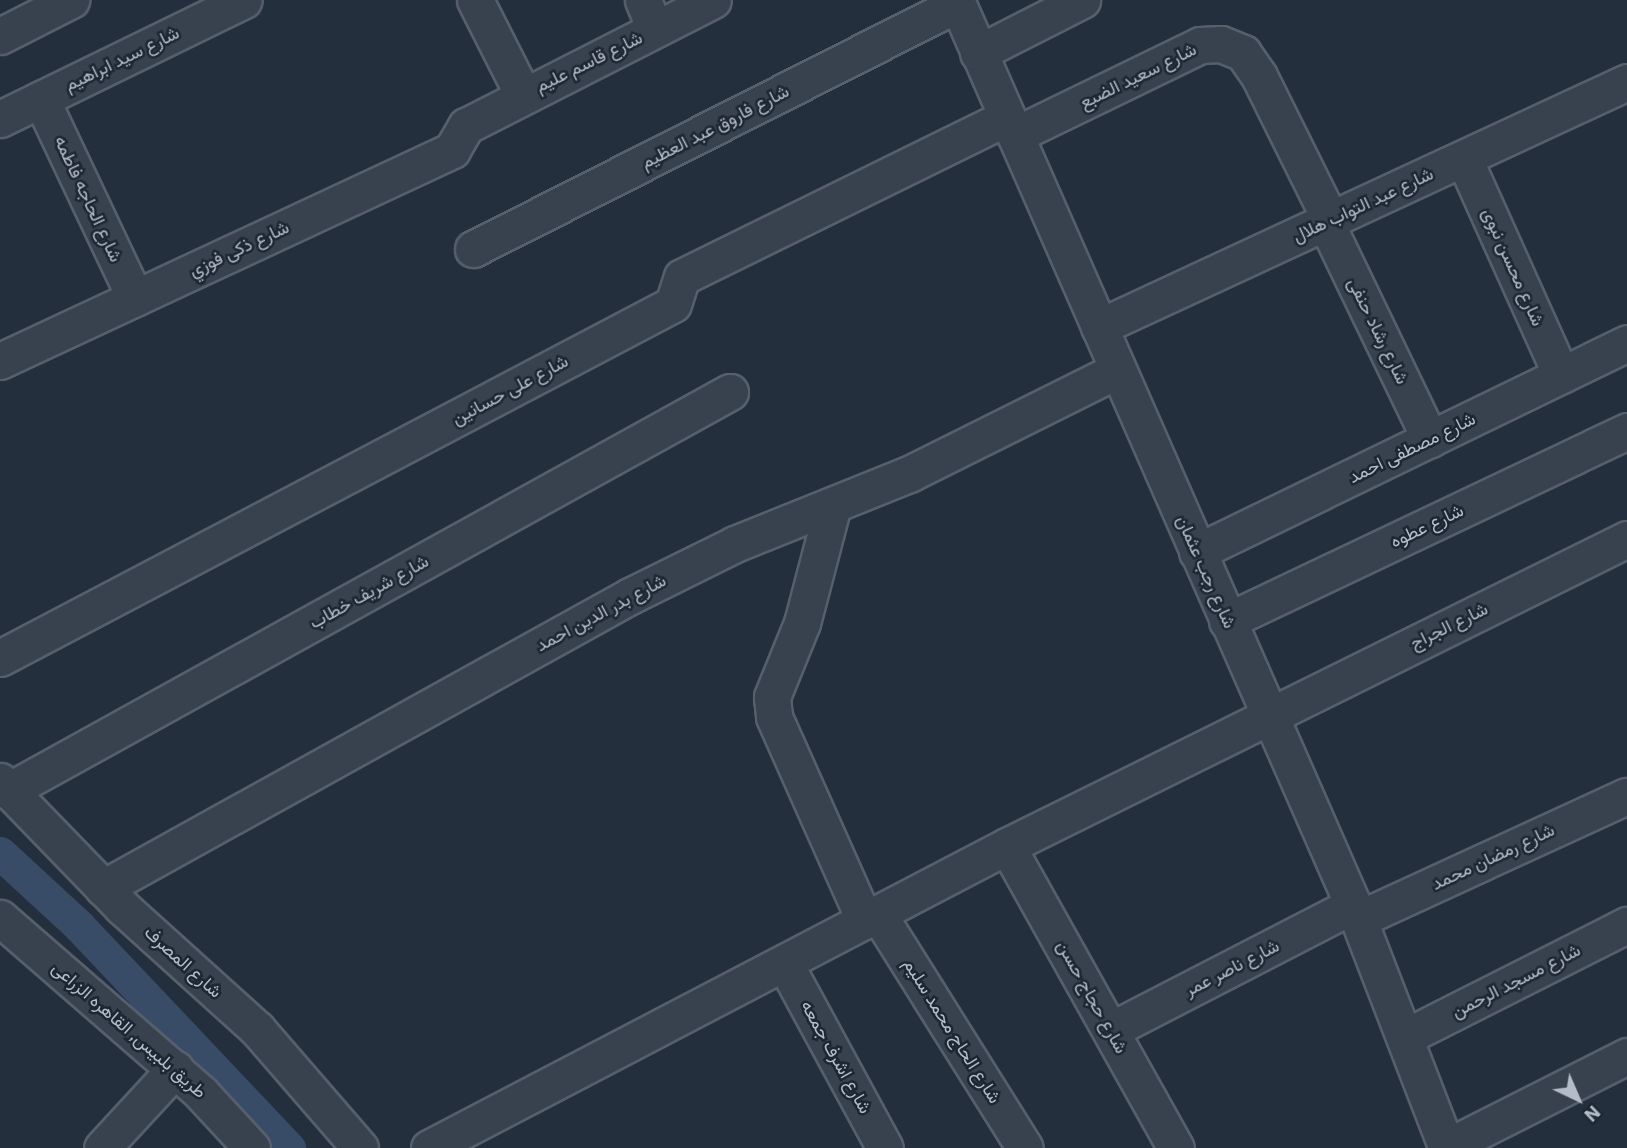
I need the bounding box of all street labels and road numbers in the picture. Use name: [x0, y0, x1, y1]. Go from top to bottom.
street label: شارع سيد ابراهيم: [61, 22, 183, 96]
street label: شارع قاسم عليم: [532, 27, 646, 97]
street label: شارع سعيد الضبع: [1076, 38, 1200, 114]
street label: شارع فاروق عبد العظيم: [637, 80, 793, 174]
street label: شارع الحاجه فاطمه: [49, 132, 127, 266]
street label: شارع عبد التواب هلال: [1289, 163, 1437, 247]
street label: شارع محسن نبوى: [1477, 205, 1549, 329]
street label: شارع ذكى فوزي: [186, 216, 292, 282]
street label: شارع رشاد حنفى: [1343, 274, 1413, 388]
street label: شارع على حسانين: [448, 350, 572, 430]
street label: شارع مصطفى احمد: [1345, 408, 1479, 488]
street label: شارع عطوه: [1387, 500, 1467, 552]
street label: شارع رجب عثمان: [1171, 512, 1241, 632]
street label: شارع شريف خطاب: [306, 550, 432, 634]
street label: شارع بدر الدين احمد: [532, 570, 670, 656]
street label: شارع الجراج: [1407, 598, 1491, 654]
street label: شارع رمضان محمد: [1428, 819, 1558, 895]
street label: شارع المصرف: [140, 922, 226, 1002]
street label: شارع ناصر عمر: [1181, 935, 1283, 1001]
street label: شارع حجاج حسن: [1052, 937, 1132, 1057]
street label: شارع مسجد الرحمن: [1448, 939, 1584, 1023]
street label: شارع الحاج محمد سليم: [899, 954, 1005, 1108]
street label: طريق بلبيس, القاهره الزراعى: [47, 957, 211, 1103]
street label: شارع اشرف جمعه: [796, 996, 876, 1118]

